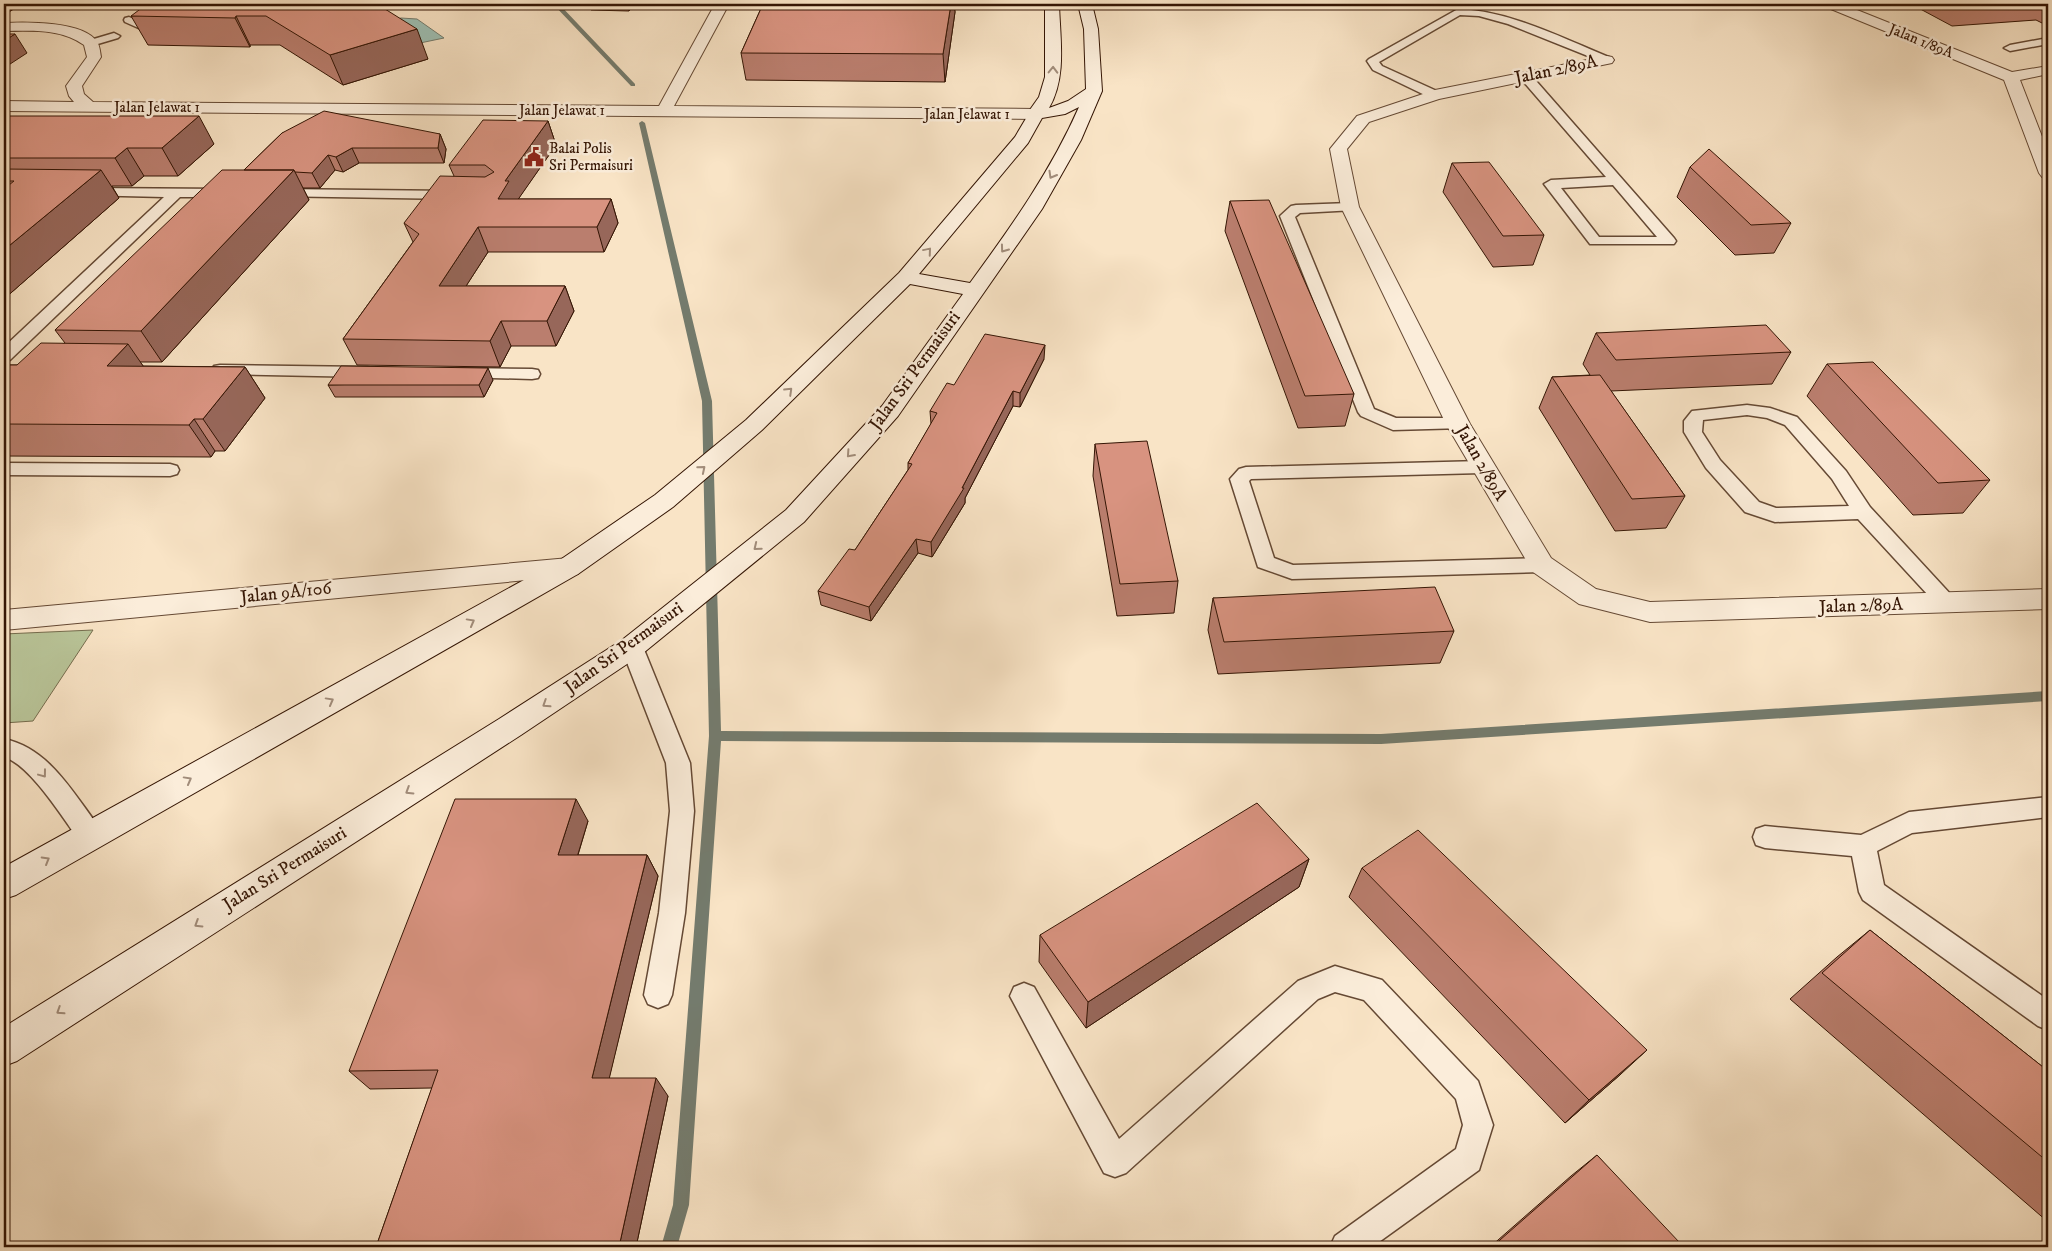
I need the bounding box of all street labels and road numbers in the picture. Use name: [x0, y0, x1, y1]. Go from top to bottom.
street label: Jalan 1/89A: [1884, 19, 1957, 63]
street label: Jalan 2/89A: [1511, 50, 1600, 90]
street label: Jalan Jelawat 1: [112, 98, 200, 117]
street label: Jalan Jelawat 1: [517, 101, 605, 120]
street label: Jalan Jelawat 1: [922, 105, 1010, 124]
street label: Jalan Sri Permaisuri: [863, 307, 966, 436]
street label: Jalan 2/89A: [1449, 419, 1512, 505]
street label: Jalan 9A/106: [237, 577, 333, 609]
street label: Jalan 2/89A: [1817, 594, 1904, 619]
street label: Jalan Sri Permaisuri: [559, 597, 688, 700]
street label: Jalan Sri Permaisuri: [217, 822, 351, 917]

